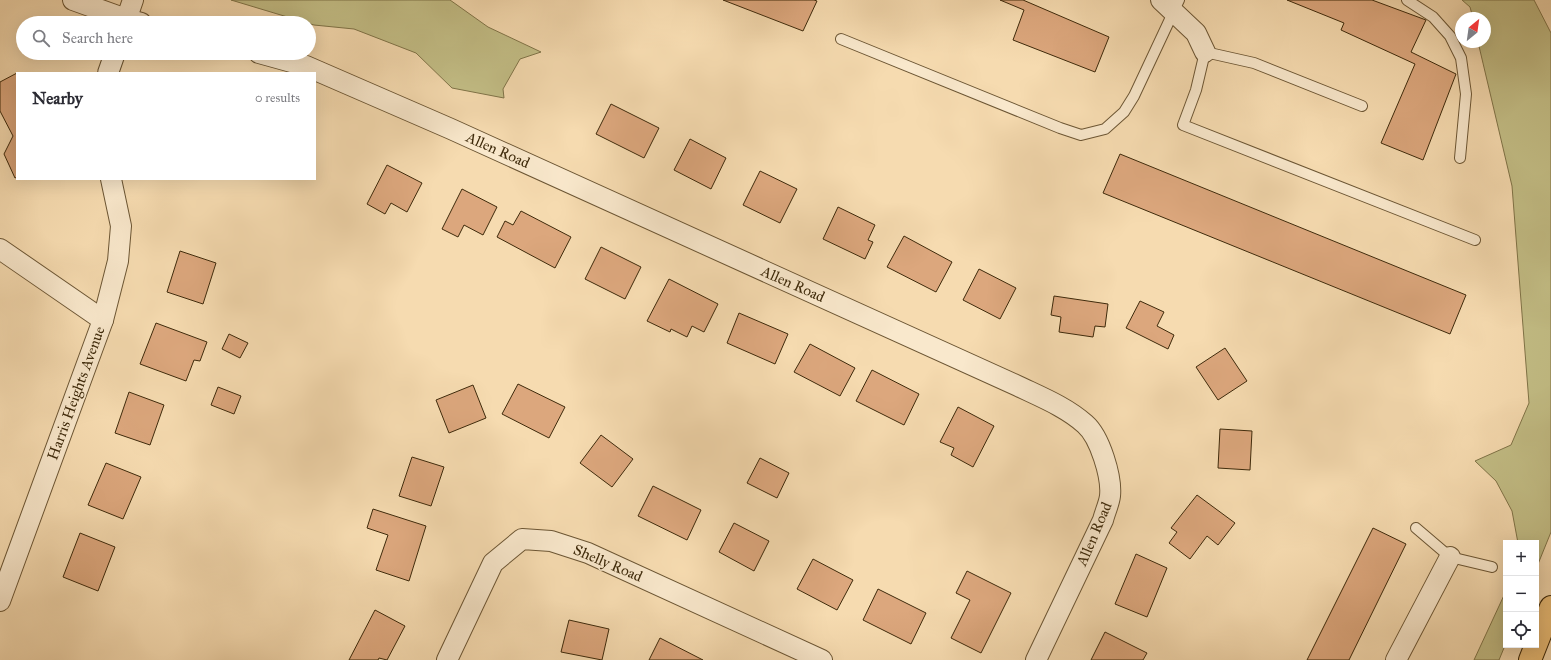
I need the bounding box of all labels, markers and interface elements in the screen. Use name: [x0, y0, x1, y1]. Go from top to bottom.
north arrow: [1455, 12, 1491, 48]
search box: [16, 16, 316, 60]
icon: search: [30, 27, 52, 49]
text: Search here: [62, 29, 133, 47]
text: Nearby: [32, 88, 83, 109]
text: 0 results: [255, 90, 300, 106]
street label: Allen Road: [462, 128, 533, 172]
street label: Allen Road: [757, 262, 828, 306]
street label: Harris Heights Avenue: [43, 324, 109, 462]
street label: Allen Road: [1072, 499, 1116, 570]
street label: Shelly Road: [571, 540, 646, 586]
map controls: [1503, 540, 1539, 648]
button: +: [1503, 540, 1539, 576]
button: −: [1503, 576, 1539, 612]
button: locate: [1503, 612, 1539, 648]

